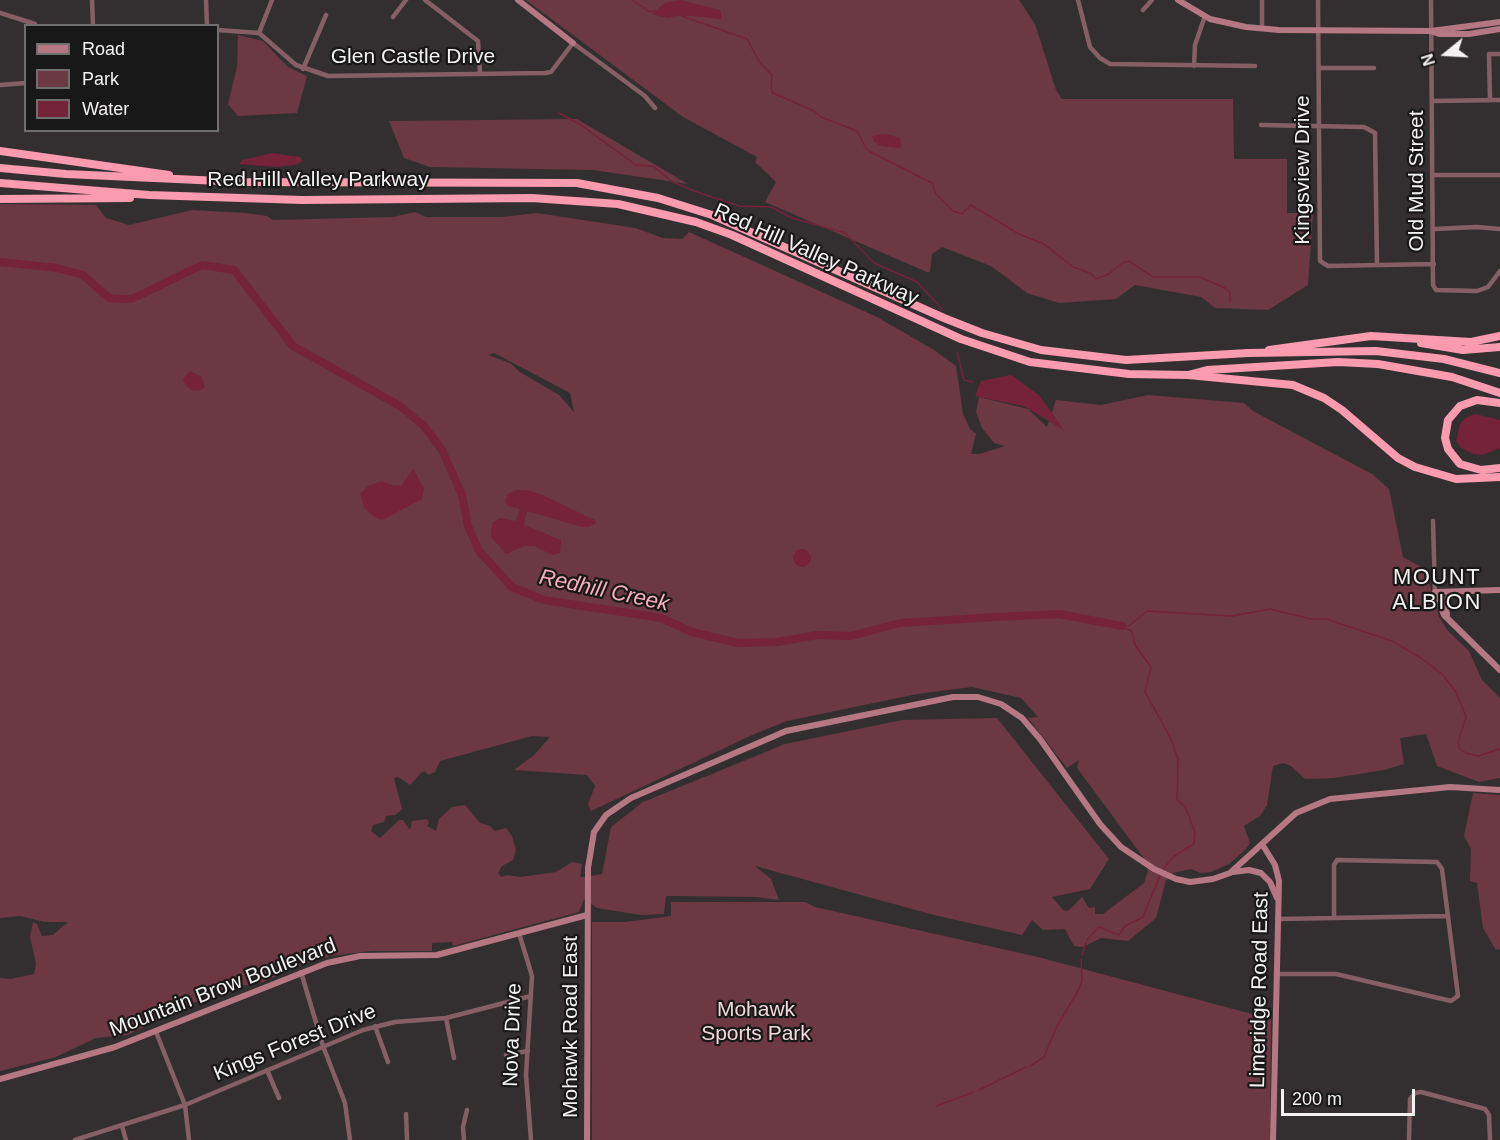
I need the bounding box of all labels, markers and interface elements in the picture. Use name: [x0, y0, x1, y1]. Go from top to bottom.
legend: [24, 24, 219, 132]
north arrow: [1416, 24, 1476, 84]
text: Road: [82, 39, 125, 59]
street label: Glen Castle Drive: [331, 44, 495, 70]
text: N: [1419, 52, 1438, 68]
text: Park: [82, 69, 119, 89]
street label: Kingsview Drive: [1290, 95, 1316, 245]
text: Water: [82, 99, 129, 119]
street label: Old Mud Street: [1404, 110, 1430, 252]
street label: Red Hill Valley Parkway: [207, 167, 429, 193]
street label: Red Hill Valley Parkway: [710, 198, 922, 312]
water label: Redhill Creek: [537, 564, 671, 618]
district label: MOUNT ALBION: [1392, 565, 1482, 616]
street label: Limeridge Road East: [1246, 892, 1274, 1088]
street label: Mountain Brow Boulevard: [106, 933, 340, 1043]
street label: Mohawk Road East: [558, 936, 584, 1118]
street label: Nova Drive: [499, 983, 527, 1087]
park label: Mohawk Sports Park: [701, 997, 811, 1047]
street label: Kings Forest Drive: [210, 999, 380, 1087]
scale bar: [1284, 1077, 1418, 1115]
text: 200 m: [1292, 1089, 1342, 1109]

